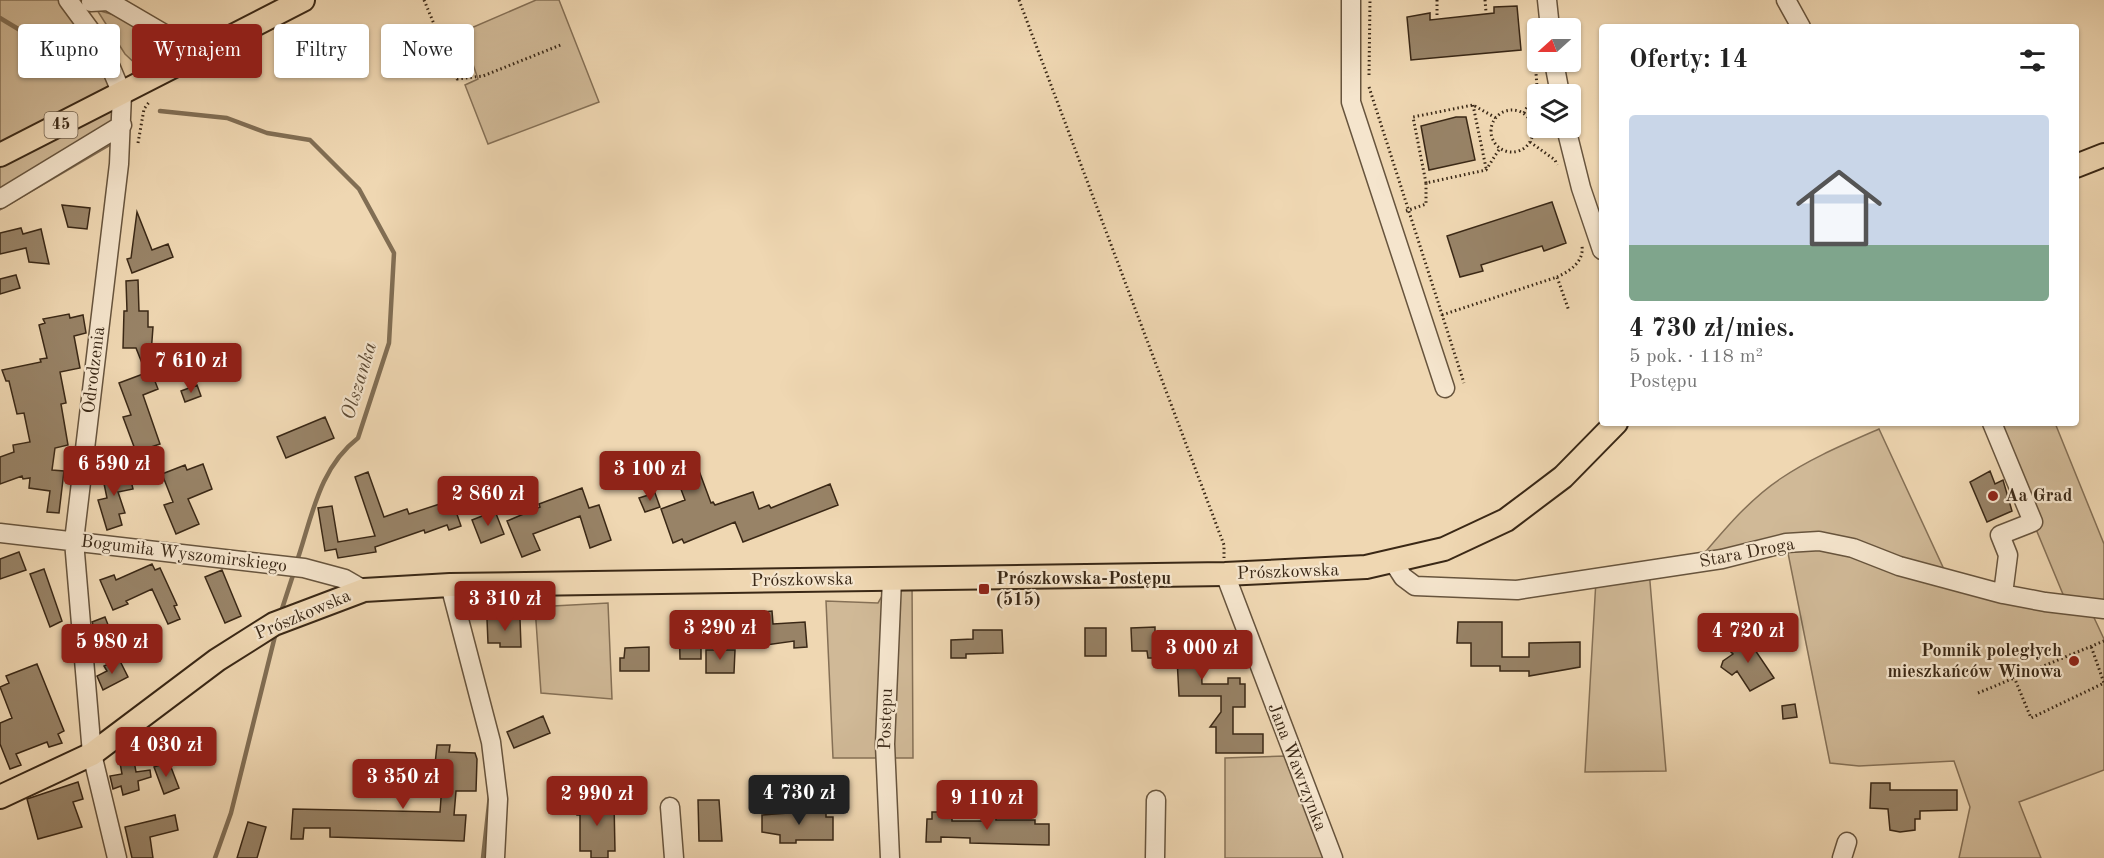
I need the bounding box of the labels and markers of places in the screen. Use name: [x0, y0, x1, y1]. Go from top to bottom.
pin: 7 610 zł: [129, 343, 253, 394]
pin: 6 590 zł: [52, 446, 176, 497]
pin: 3 100 zł: [588, 451, 712, 502]
pin: 2 860 zł: [426, 476, 550, 527]
place label: Aa Grad: [2005, 487, 2073, 505]
marker: Aa Grad: [1986, 489, 2000, 503]
place label: Prószkowska-Postępu (515): [996, 570, 1171, 609]
pin: 3 310 zł: [443, 581, 567, 632]
marker: Prószkowska-Postępu (515): [977, 582, 991, 596]
pin: 3 290 zł: [658, 610, 782, 661]
pin: 4 720 zł: [1686, 613, 1810, 664]
pin: 5 980 zł: [50, 624, 174, 675]
pin: 3 000 zł: [1140, 630, 1264, 681]
place label: Pomnik poległych mieszkańców Winowa: [1888, 642, 2062, 681]
marker: Pomnik poległych mieszkańców Winowa: [2067, 654, 2081, 668]
pin: 4 030 zł: [104, 727, 228, 778]
pin: 3 350 zł: [341, 759, 465, 810]
pin: 4 730 zł: [737, 775, 861, 826]
pin: 2 990 zł: [535, 776, 659, 827]
pin: 9 110 zł: [925, 780, 1049, 831]

